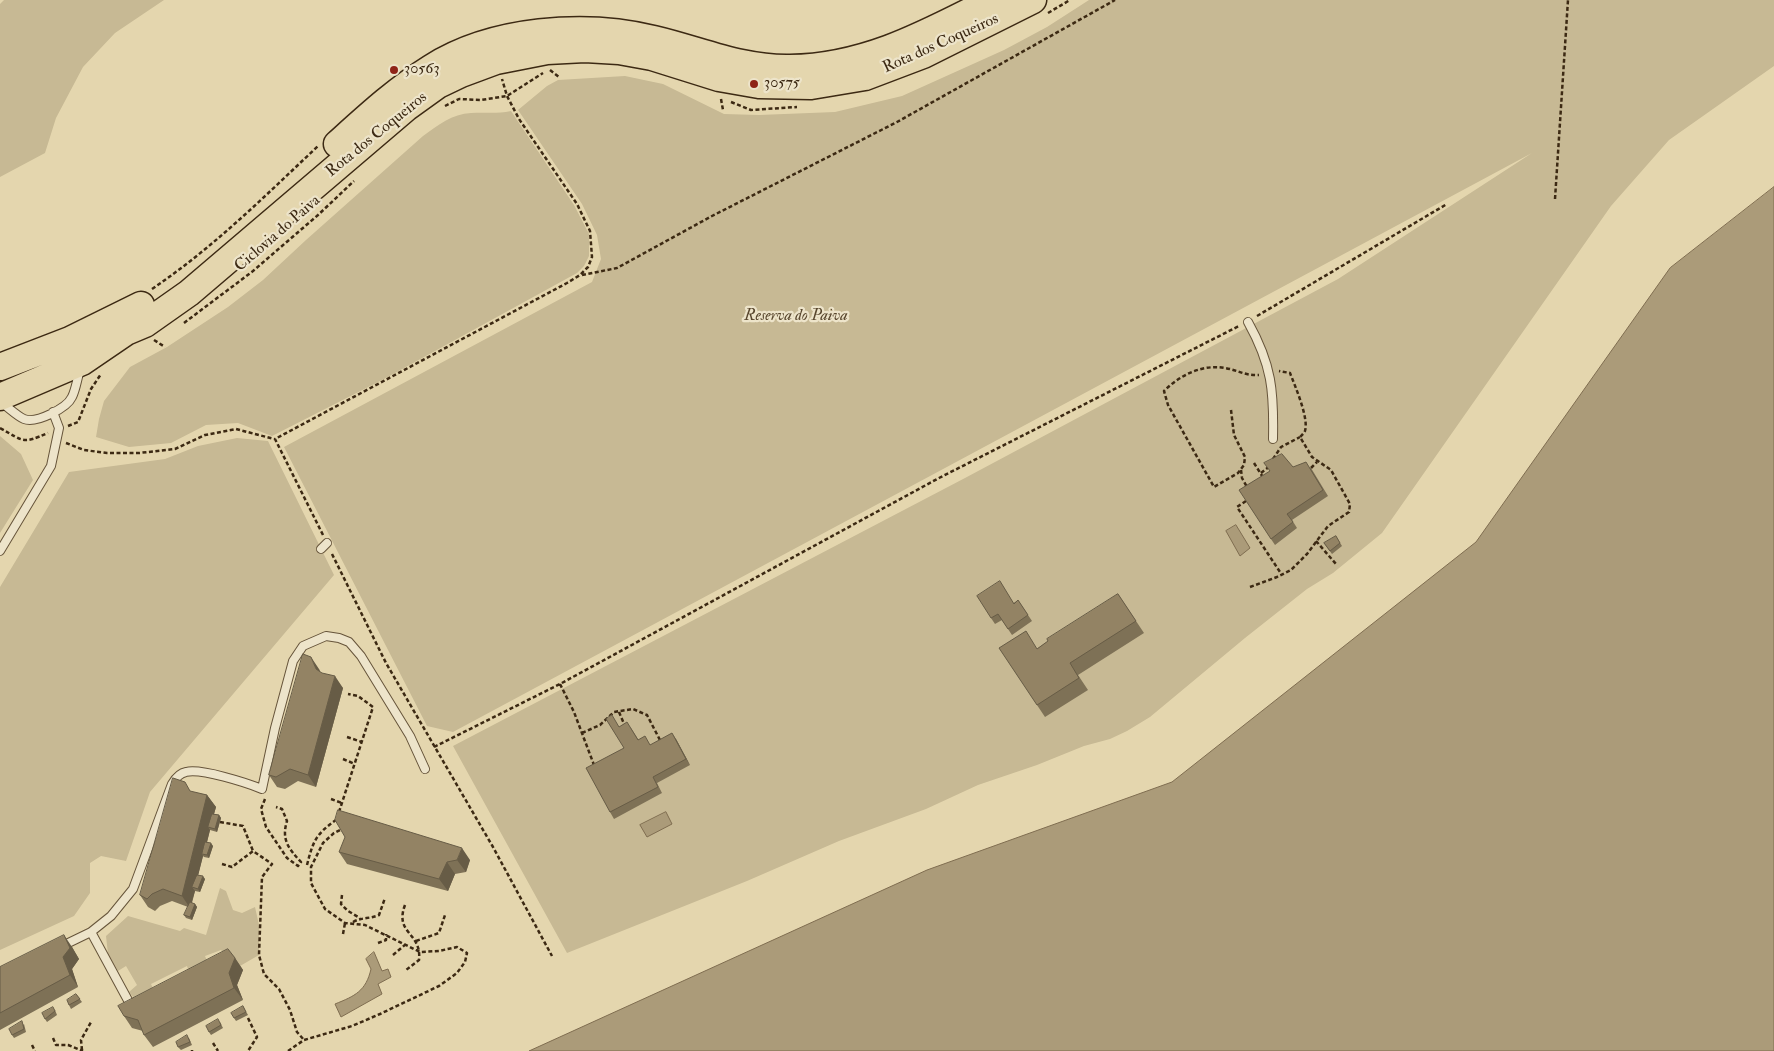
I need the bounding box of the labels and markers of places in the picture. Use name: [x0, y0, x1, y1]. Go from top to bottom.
place label: 30563: [404, 60, 440, 80]
marker: 30563: [388, 64, 400, 76]
place label: 30575: [764, 74, 800, 94]
marker: 30575: [748, 78, 760, 90]

